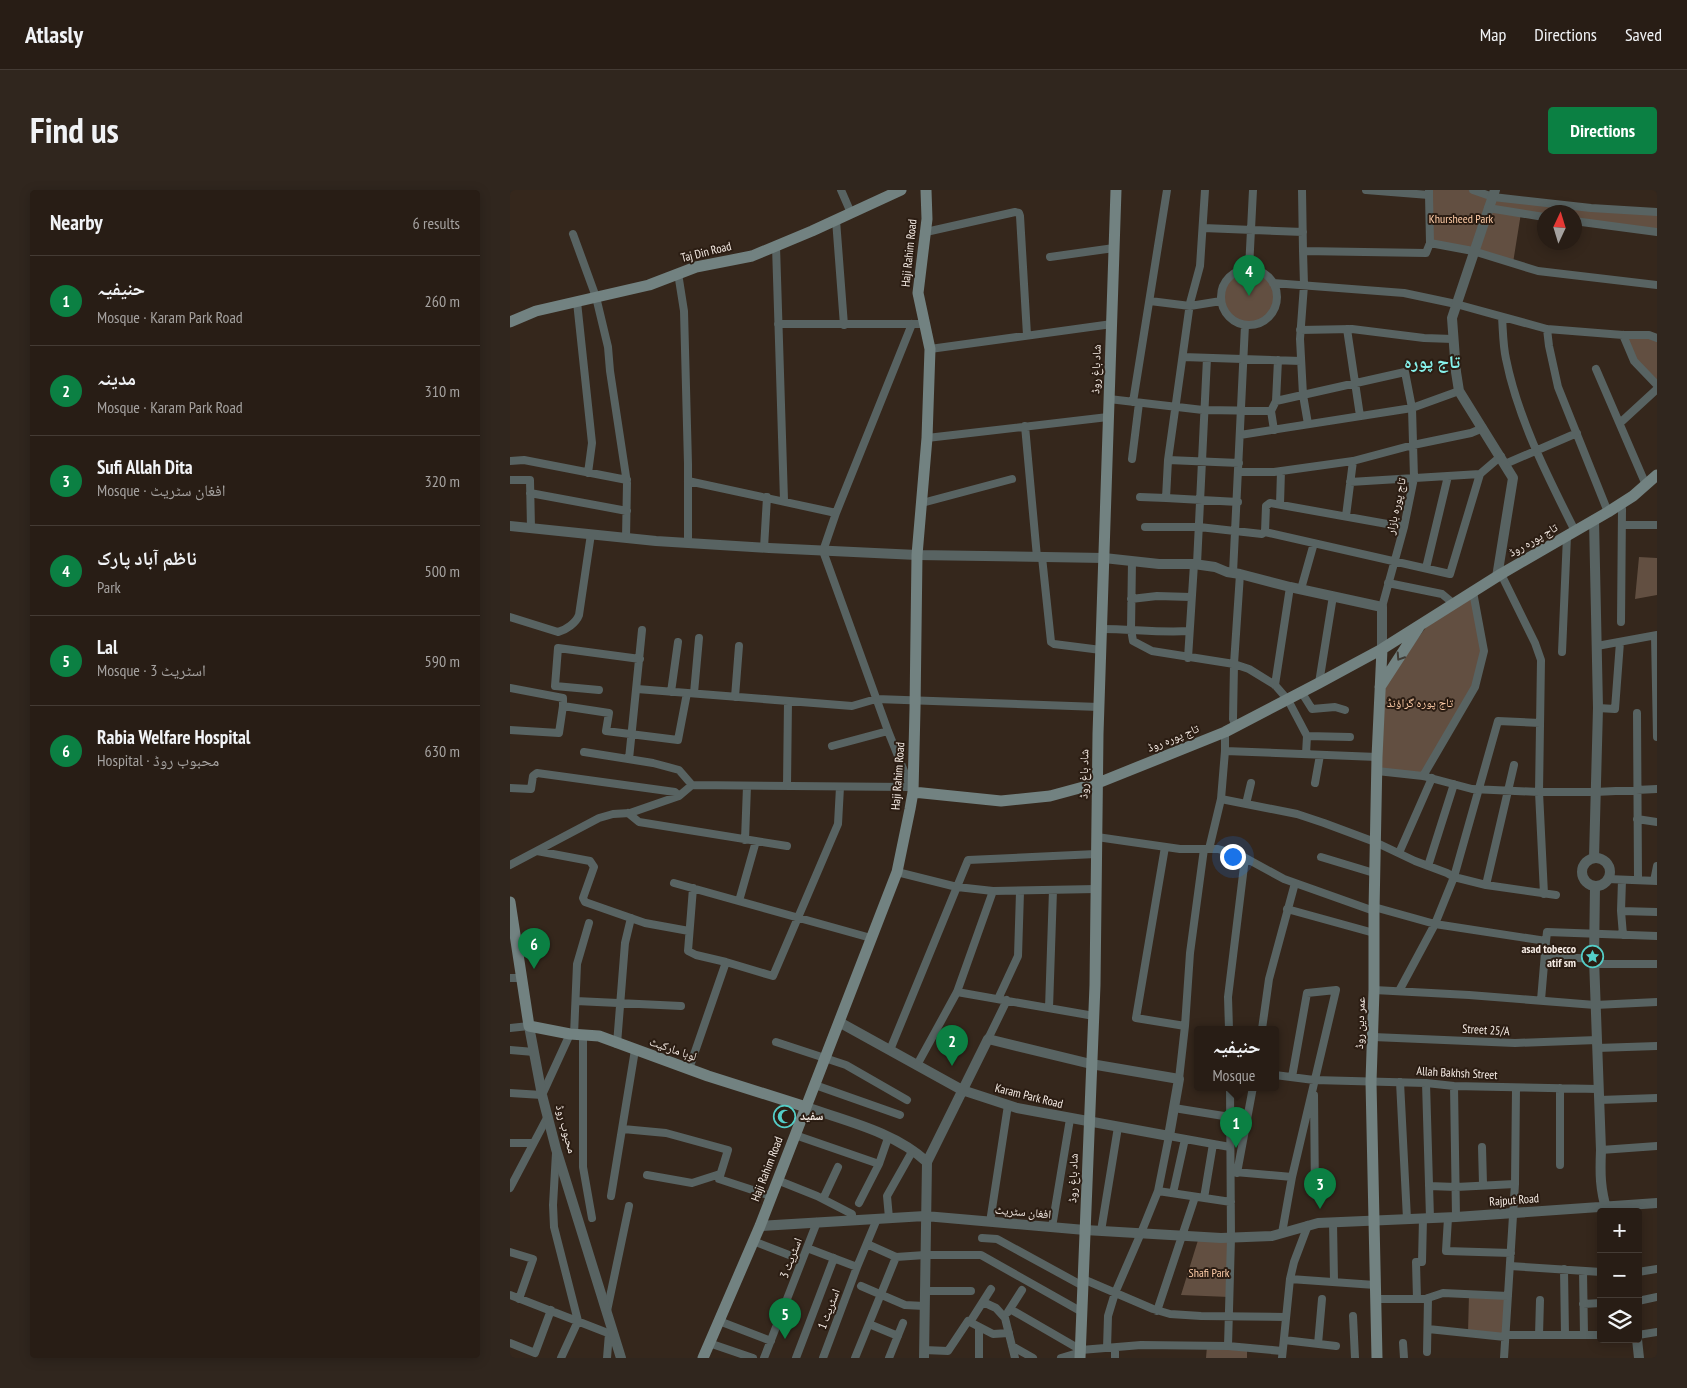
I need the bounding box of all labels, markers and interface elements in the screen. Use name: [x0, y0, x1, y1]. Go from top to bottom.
text: Atlasly: [25, 19, 83, 50]
text: Map: [1480, 23, 1506, 46]
text: Directions: [1534, 23, 1597, 46]
text: Saved: [1625, 23, 1662, 46]
text: Find us: [30, 107, 119, 153]
button: Directions: [1548, 107, 1657, 154]
north arrow: [1537, 205, 1582, 250]
text: Nearby: [50, 209, 103, 236]
park label: Khursheed Park: [1429, 211, 1494, 226]
text: 6 results: [413, 213, 460, 233]
street label: Haji Rahim Road: [897, 218, 920, 288]
street label: Taj Din Road: [679, 238, 733, 265]
pin: 4: [1233, 255, 1265, 296]
text: حنیفیہ: [97, 276, 145, 300]
text: 1: [62, 291, 70, 311]
text: 260 m: [425, 291, 460, 311]
text: Mosque · Karam Park Road: [97, 307, 243, 327]
street label: شاد باغ روڈ: [1087, 344, 1105, 394]
district label: تاج پورہ: [1404, 350, 1460, 373]
text: مدینہ: [97, 366, 136, 390]
text: 2: [62, 381, 70, 401]
text: 310 m: [425, 381, 460, 401]
text: Mosque · Karam Park Road: [97, 397, 243, 417]
text: Sufi Allah Dita: [97, 455, 193, 479]
text: 3: [62, 471, 70, 491]
text: 320 m: [425, 471, 460, 491]
street label: تاج پورہ بازار: [1382, 476, 1409, 537]
text: Mosque · افغان سٹریٹ: [97, 480, 225, 500]
street label: تاج پورہ روڈ: [1505, 519, 1560, 560]
text: ناظم آباد پارک: [97, 546, 197, 570]
text: 4: [62, 561, 70, 581]
text: 500 m: [425, 561, 460, 581]
text: Park: [97, 577, 121, 597]
text: Lal: [97, 635, 118, 659]
text: 5: [62, 651, 70, 671]
text: 590 m: [425, 651, 460, 671]
one-way arrow: [1397, 651, 1406, 661]
text: Mosque · اسٹریٹ 3: [97, 660, 206, 680]
park label: تاج پورہ گراؤنڈ: [1387, 695, 1454, 710]
street label: تاج پورہ روڈ: [1145, 720, 1201, 755]
text: Rabia Welfare Hospital: [97, 725, 250, 749]
text: 6: [62, 741, 70, 761]
text: 630 m: [425, 741, 460, 761]
street label: Haji Rahim Road: [888, 741, 907, 811]
street label: شاد باغ روڈ: [1076, 749, 1092, 799]
text: Hospital · محبوب روڈ: [97, 750, 219, 770]
your location: [1220, 844, 1246, 870]
pin: 6: [518, 928, 550, 969]
place label: asad tobecco atif sm: [1521, 941, 1577, 970]
place icon: asad tobecco atif sm: [1580, 944, 1604, 968]
street label: عمر دین روڈ: [1351, 997, 1368, 1049]
street label: Street 25/A: [1462, 1021, 1510, 1038]
pin: 2: [936, 1025, 968, 1066]
popup: [1194, 1026, 1279, 1091]
street label: لوہا مارکیٹ: [647, 1033, 699, 1064]
text: حنیفیہ: [1212, 1034, 1261, 1058]
street label: Allah Bakhsh Street: [1416, 1063, 1499, 1082]
text: Mosque: [1212, 1065, 1255, 1085]
street label: Karam Park Road: [994, 1080, 1065, 1111]
street label: محبوب روڈ: [552, 1103, 580, 1155]
mosque icon: سفید: [772, 1104, 796, 1128]
pin: 1: [1220, 1107, 1252, 1148]
place label: سفید: [800, 1108, 823, 1123]
street label: Haji Rahim Road: [747, 1134, 786, 1203]
street label: شاد باغ روڈ: [1064, 1153, 1082, 1203]
pin: 3: [1304, 1168, 1336, 1209]
street label: Rajput Road: [1489, 1190, 1539, 1209]
street label: افغان سٹریٹ: [994, 1202, 1052, 1222]
map controls: [1597, 1208, 1642, 1343]
button: +: [1597, 1208, 1642, 1253]
street label: اسٹریٹ 3: [776, 1235, 805, 1280]
button: −: [1597, 1253, 1642, 1298]
park label: Shafi Park: [1189, 1265, 1230, 1280]
street label: اسٹریٹ 1: [814, 1286, 843, 1331]
pin: 5: [769, 1298, 801, 1339]
button: layers: [1597, 1298, 1642, 1343]

